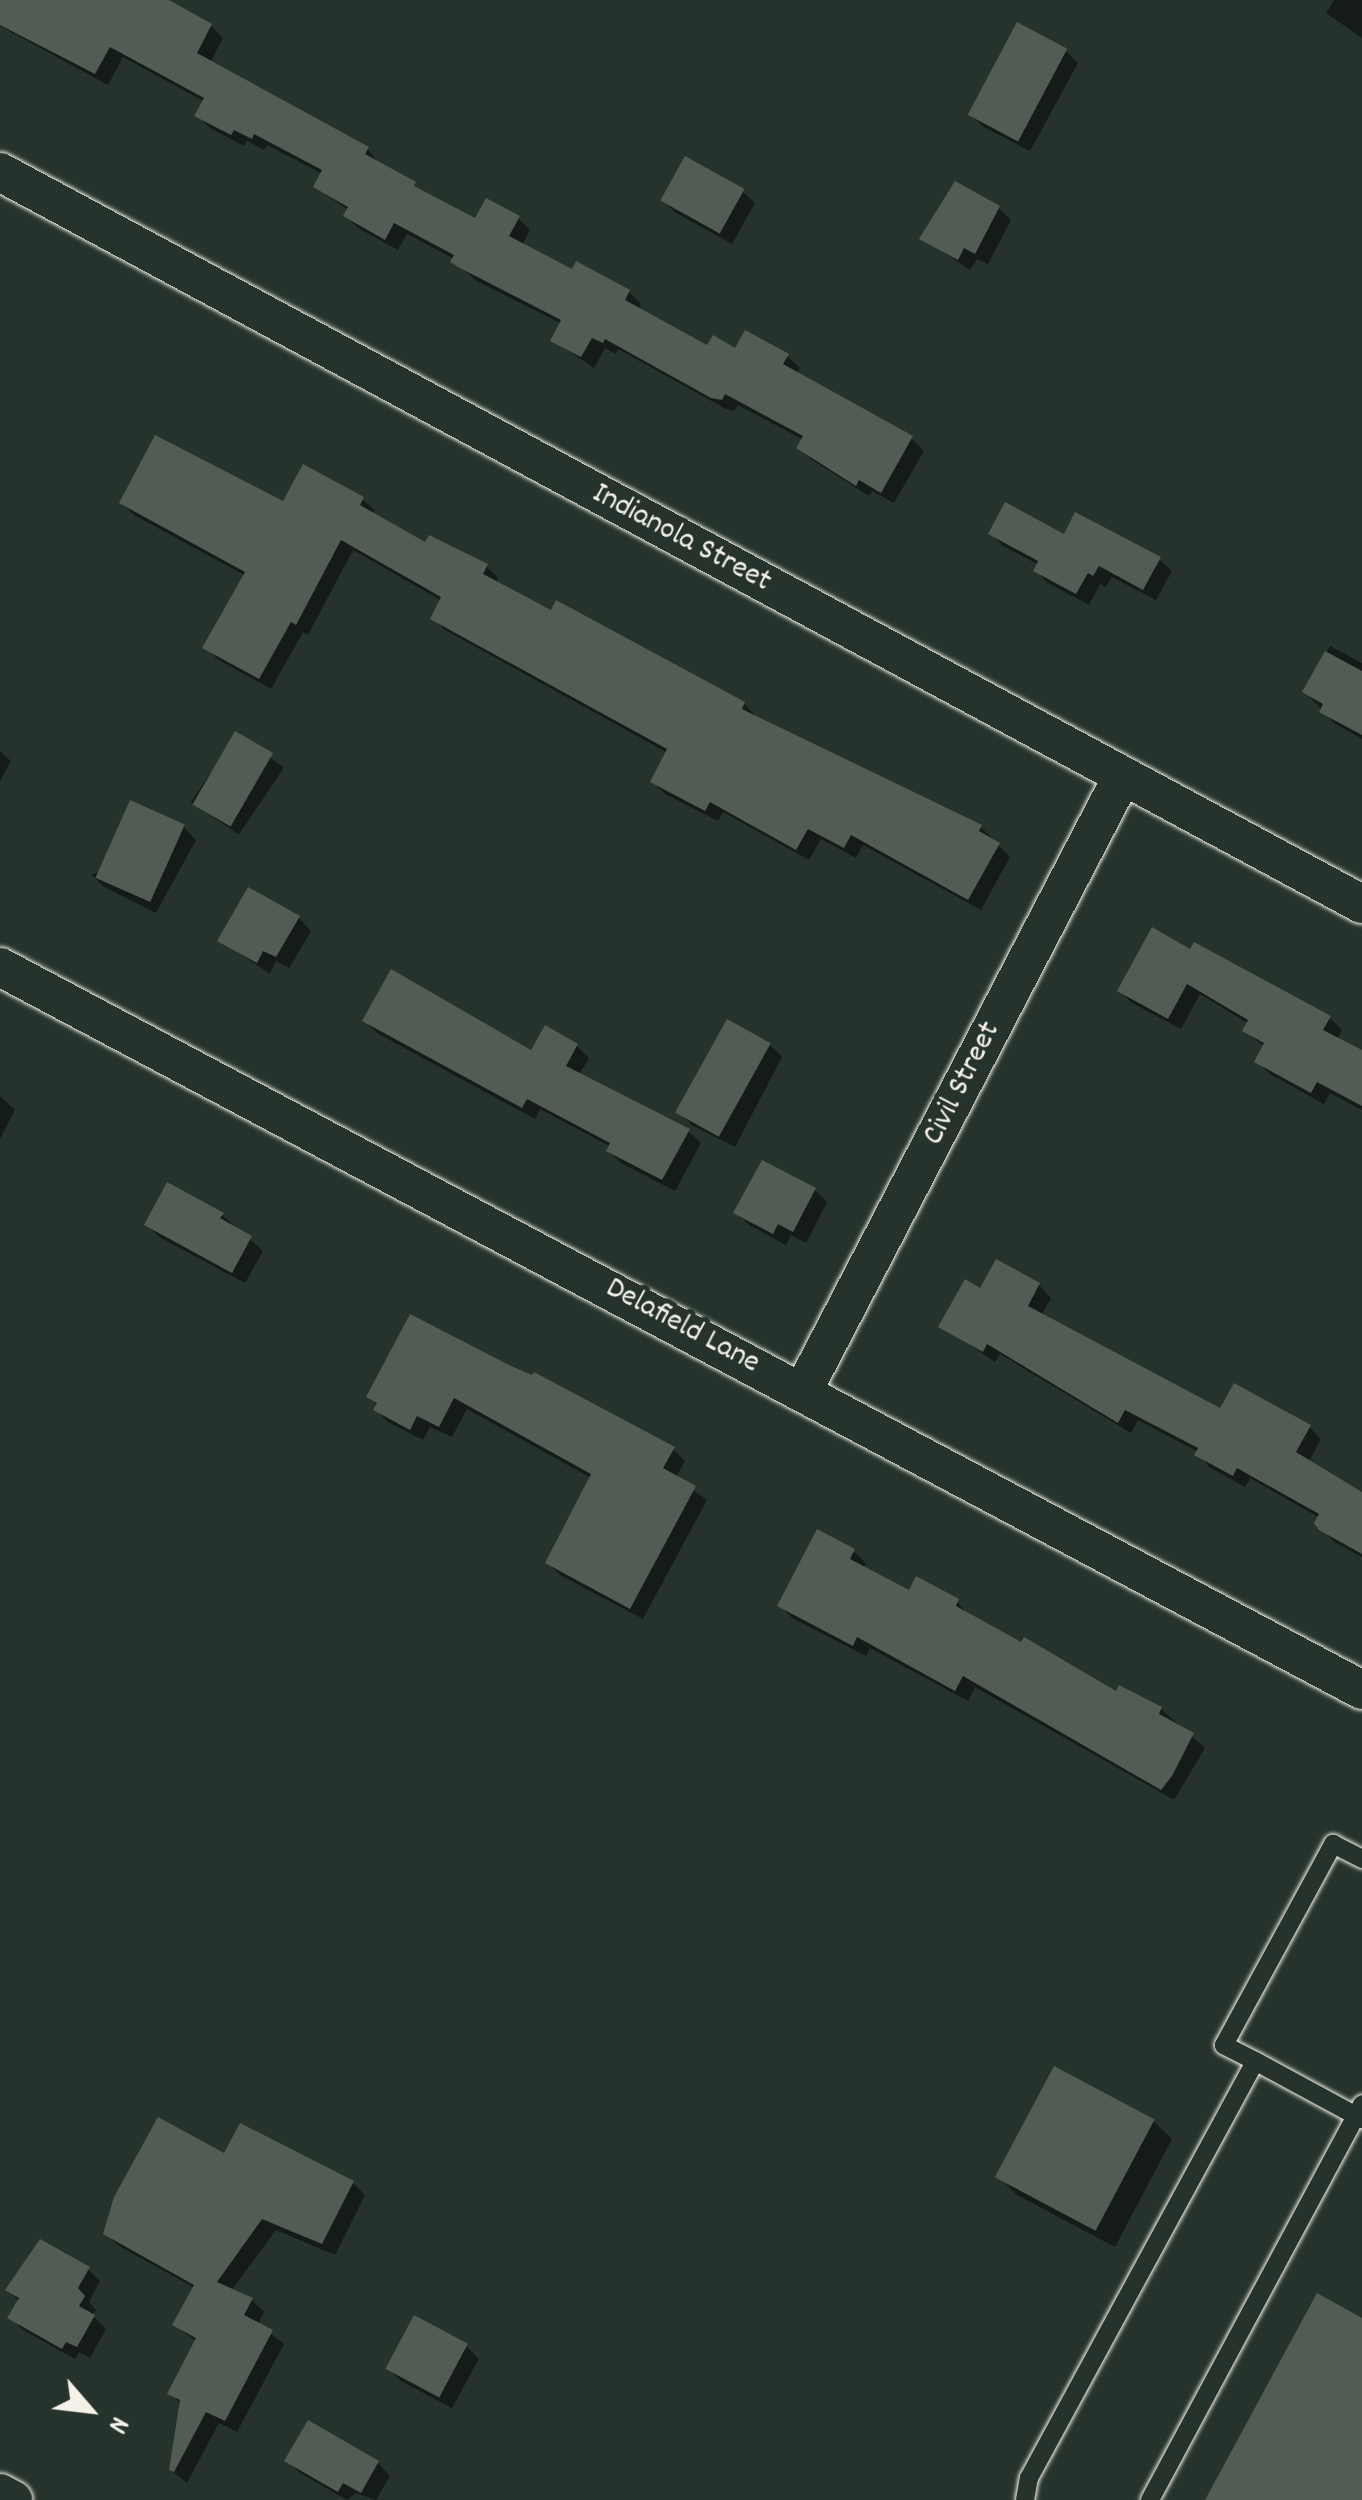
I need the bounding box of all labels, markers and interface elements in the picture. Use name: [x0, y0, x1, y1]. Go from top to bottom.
street label: Indianola Street: [585, 476, 777, 602]
street label: Civil Street: [916, 1016, 1010, 1152]
street label: Delafield Lane: [598, 1270, 766, 1384]
north arrow: [40, 2360, 140, 2460]
text: N: [96, 2409, 137, 2440]

